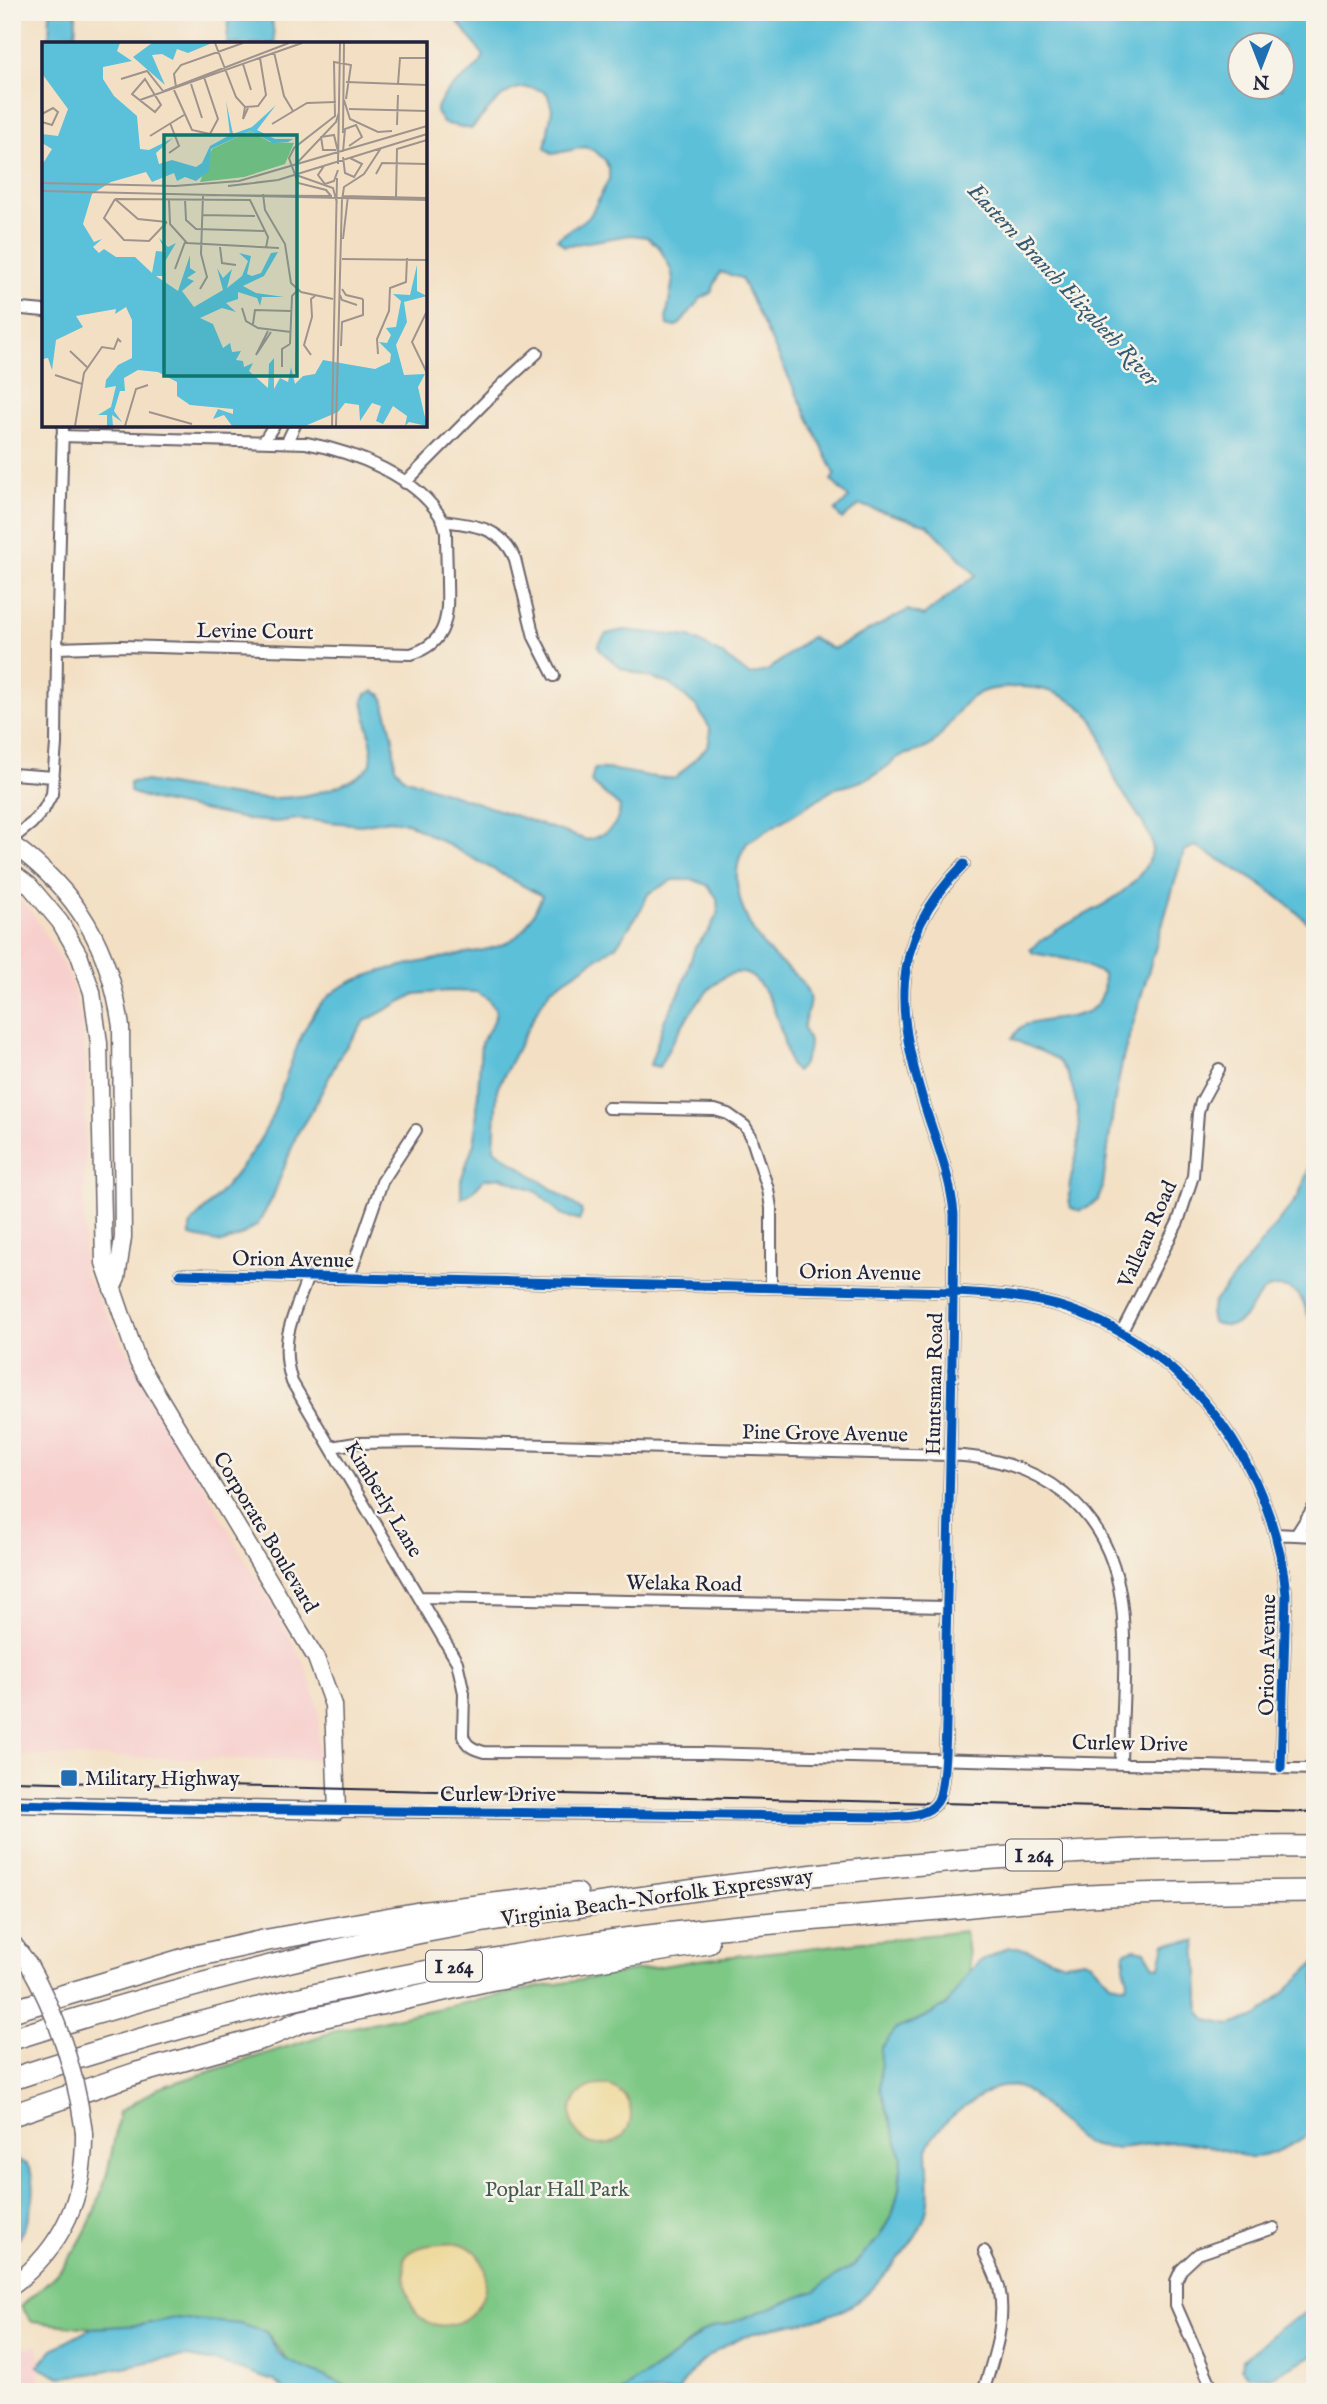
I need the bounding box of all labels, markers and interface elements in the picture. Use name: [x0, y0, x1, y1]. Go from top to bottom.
north arrow: [1226, 32, 1296, 102]
inset map: [42, 42, 427, 427]
text: N: [1252, 69, 1270, 93]
water label: Eastern Branch Elizabeth River: [960, 177, 1166, 394]
street label: Levine Court: [196, 618, 314, 647]
street label: Valleau Road: [1112, 1176, 1184, 1293]
street label: Orion Avenue: [232, 1246, 354, 1275]
street label: Orion Avenue: [799, 1259, 921, 1288]
street label: Huntsman Road: [921, 1312, 950, 1456]
street label: Pine Grove Avenue: [742, 1420, 909, 1449]
street label: Kimberly Lane: [337, 1437, 428, 1563]
street label: Corporate Boulevard: [206, 1447, 324, 1619]
street label: Welaka Road: [626, 1570, 743, 1599]
street label: Orion Avenue: [1254, 1594, 1283, 1716]
street label: Curlew Drive: [1072, 1730, 1189, 1759]
place label: Military Highway: [85, 1766, 240, 1793]
marker: Military Highway: [59, 1768, 79, 1788]
street label: Curlew Drive: [440, 1782, 556, 1809]
road number: I 264: [1006, 1840, 1062, 1870]
street label: Virginia Beach-Norfolk Expressway: [498, 1863, 816, 1934]
road number: I 264: [426, 1950, 482, 1982]
park label: Poplar Hall Park: [485, 2177, 630, 2204]

